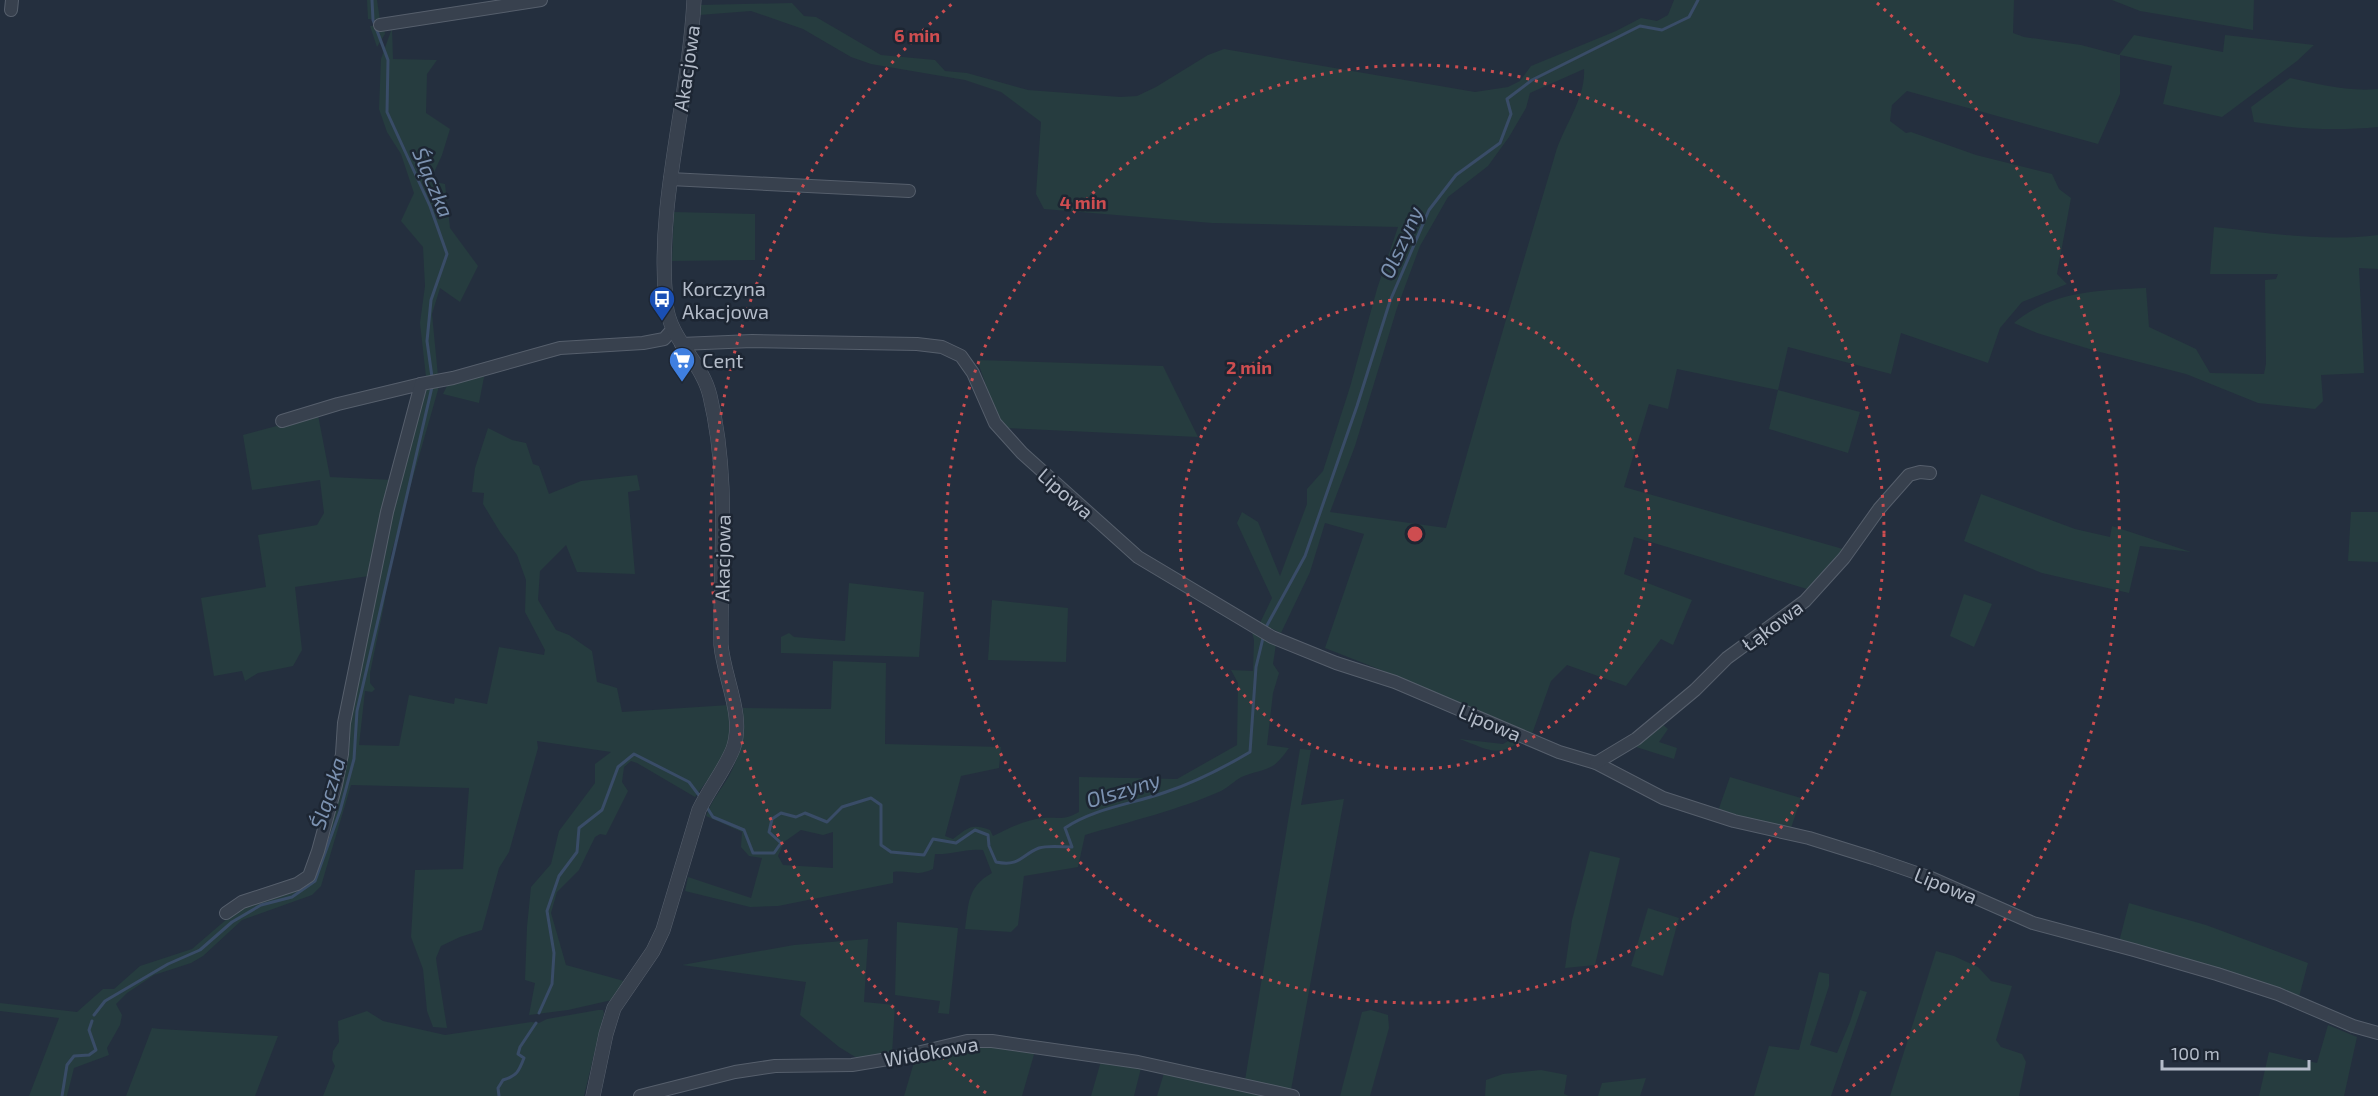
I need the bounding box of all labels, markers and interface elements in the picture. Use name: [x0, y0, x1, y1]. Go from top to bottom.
street label: Akacjowa: [668, 23, 704, 113]
text: 6 min: [894, 24, 940, 46]
water label: Ślączka: [408, 143, 460, 221]
text: 4 min: [1060, 191, 1107, 213]
water label: Olszyny: [1373, 202, 1428, 282]
place label: Korczyna Akacjowa: [682, 276, 769, 323]
bus stop icon: Korczyna Akacjowa: [647, 284, 677, 322]
supermarket icon: Cent: [667, 345, 697, 383]
place label: Cent: [702, 348, 744, 372]
text: 2 min: [1226, 356, 1272, 378]
street label: Lipowa: [1033, 462, 1099, 524]
street label: Akacjowa: [709, 514, 735, 602]
centre of rings: [1405, 524, 1425, 544]
street label: Łąkowa: [1737, 594, 1807, 656]
street label: Lipowa: [1455, 698, 1525, 746]
water label: Ślączka: [304, 754, 350, 832]
water label: Olszyny: [1083, 766, 1163, 813]
street label: Lipowa: [1911, 862, 1981, 908]
street label: Widokowa: [882, 1031, 980, 1071]
scale bar: [2162, 1033, 2309, 1071]
text: 100 m: [2171, 1042, 2220, 1064]

